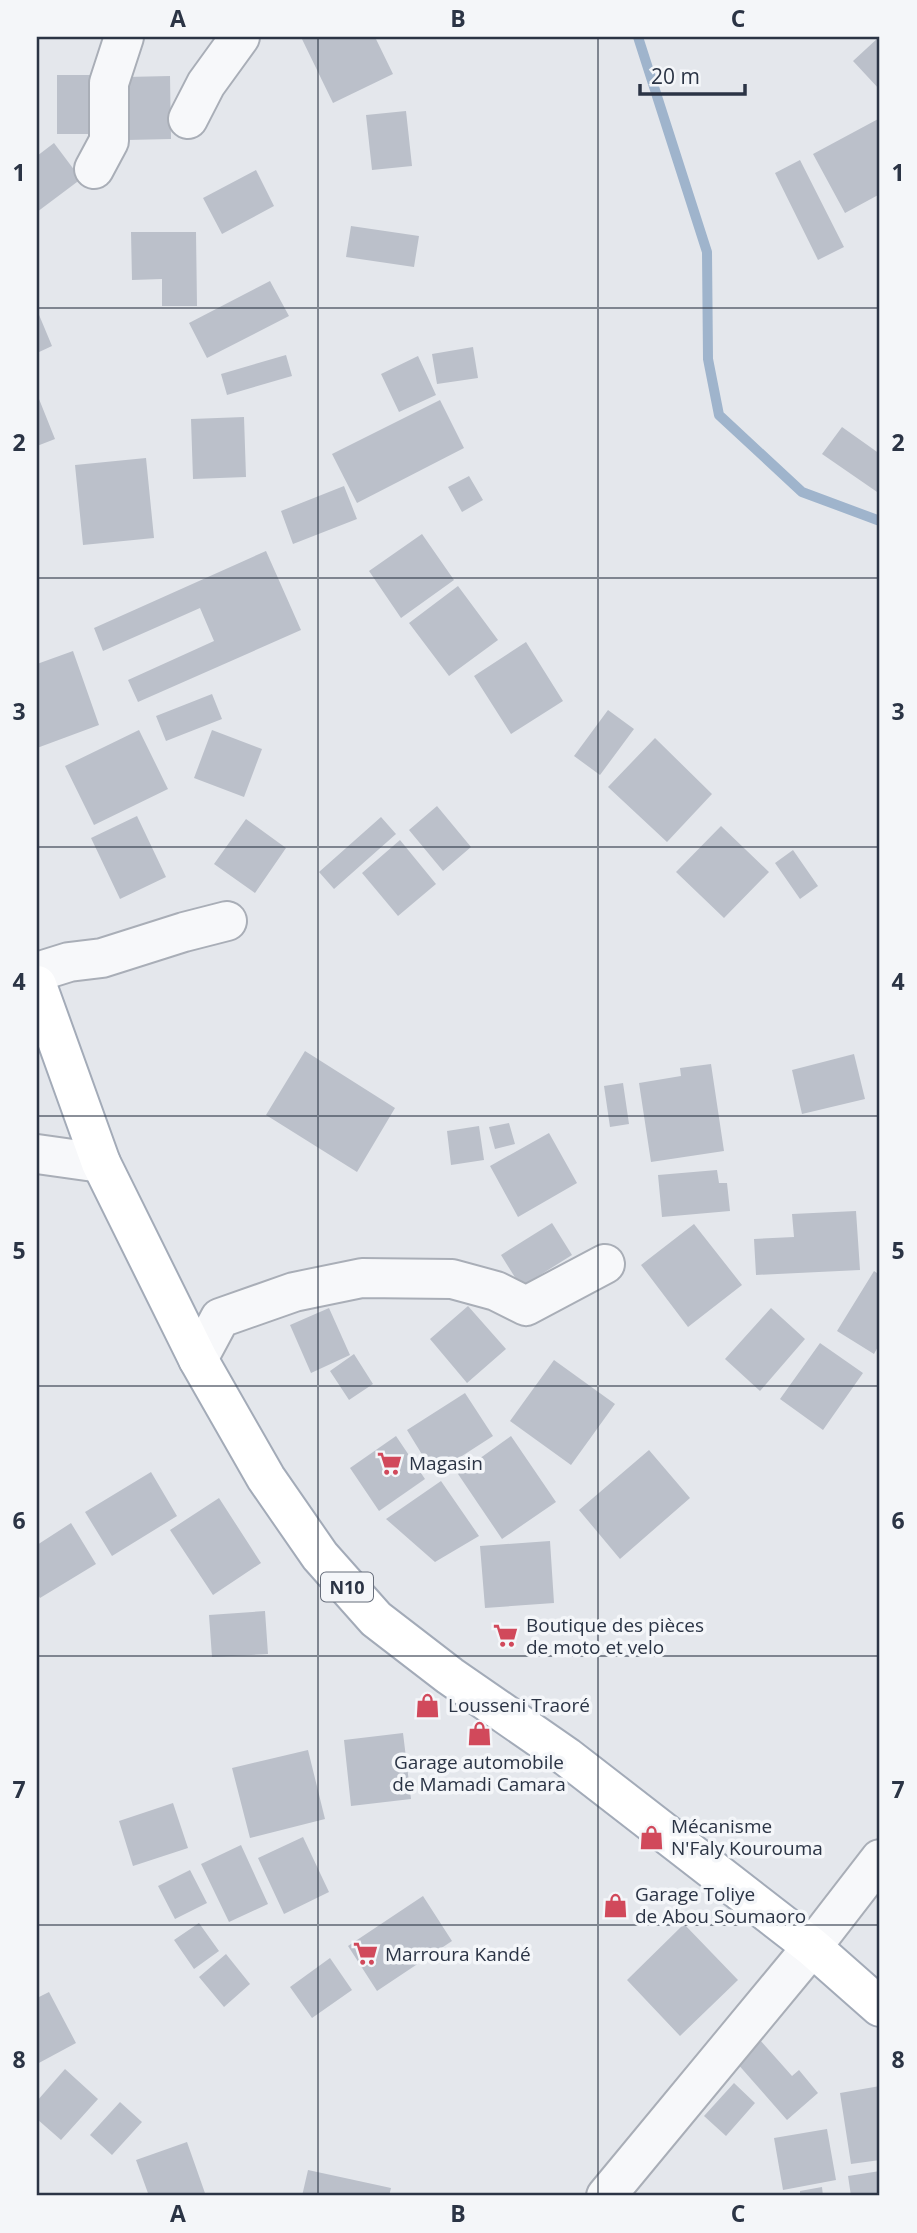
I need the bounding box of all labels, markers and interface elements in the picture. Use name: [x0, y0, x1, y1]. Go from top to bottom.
text: A: [170, 2, 186, 34]
text: B: [450, 2, 466, 34]
text: C: [731, 2, 745, 34]
scale bar: [640, 52, 746, 96]
text: 20 m: [651, 62, 700, 90]
text: 1: [12, 156, 26, 188]
text: 1: [891, 156, 905, 188]
text: 2: [12, 426, 26, 458]
text: 2: [891, 426, 905, 458]
text: 3: [12, 695, 26, 727]
text: 3: [891, 695, 905, 727]
text: 4: [12, 965, 26, 997]
text: 4: [891, 965, 905, 997]
text: 5: [12, 1234, 26, 1266]
text: 5: [891, 1234, 905, 1266]
supermarket icon: Magasin: [375, 1449, 403, 1477]
place label: Magasin: [409, 1450, 483, 1476]
text: 6: [12, 1504, 26, 1536]
text: 6: [891, 1504, 905, 1536]
road number: N10: [321, 1572, 373, 1602]
place label: Boutique des pièces de moto et velo: [526, 1612, 704, 1660]
supermarket icon: Boutique des pièces de moto et velo: [492, 1622, 520, 1650]
shop icon: Lousseni Traoré: [414, 1691, 442, 1719]
place label: Lousseni Traoré: [448, 1692, 590, 1718]
shop icon: Garage automobile de Mamadi Camara: [465, 1720, 493, 1748]
place label: Garage automobile de Mamadi Camara: [392, 1749, 566, 1797]
text: 7: [12, 1773, 26, 1805]
text: 7: [891, 1773, 905, 1805]
place label: Mécanisme N'Faly Kourouma: [671, 1813, 823, 1861]
shop icon: Mécanisme N'Faly Kourouma: [637, 1823, 665, 1851]
place label: Garage Toliye de Abou Soumaoro: [635, 1881, 806, 1929]
shop icon: Garage Toliye de Abou Soumaoro: [601, 1891, 629, 1919]
supermarket icon: Marroura Kandé: [351, 1940, 379, 1968]
place label: Marroura Kandé: [385, 1941, 531, 1967]
text: 8: [12, 2043, 26, 2075]
text: 8: [891, 2043, 905, 2075]
text: A: [170, 2197, 186, 2229]
text: B: [450, 2197, 466, 2229]
text: C: [731, 2197, 745, 2229]

